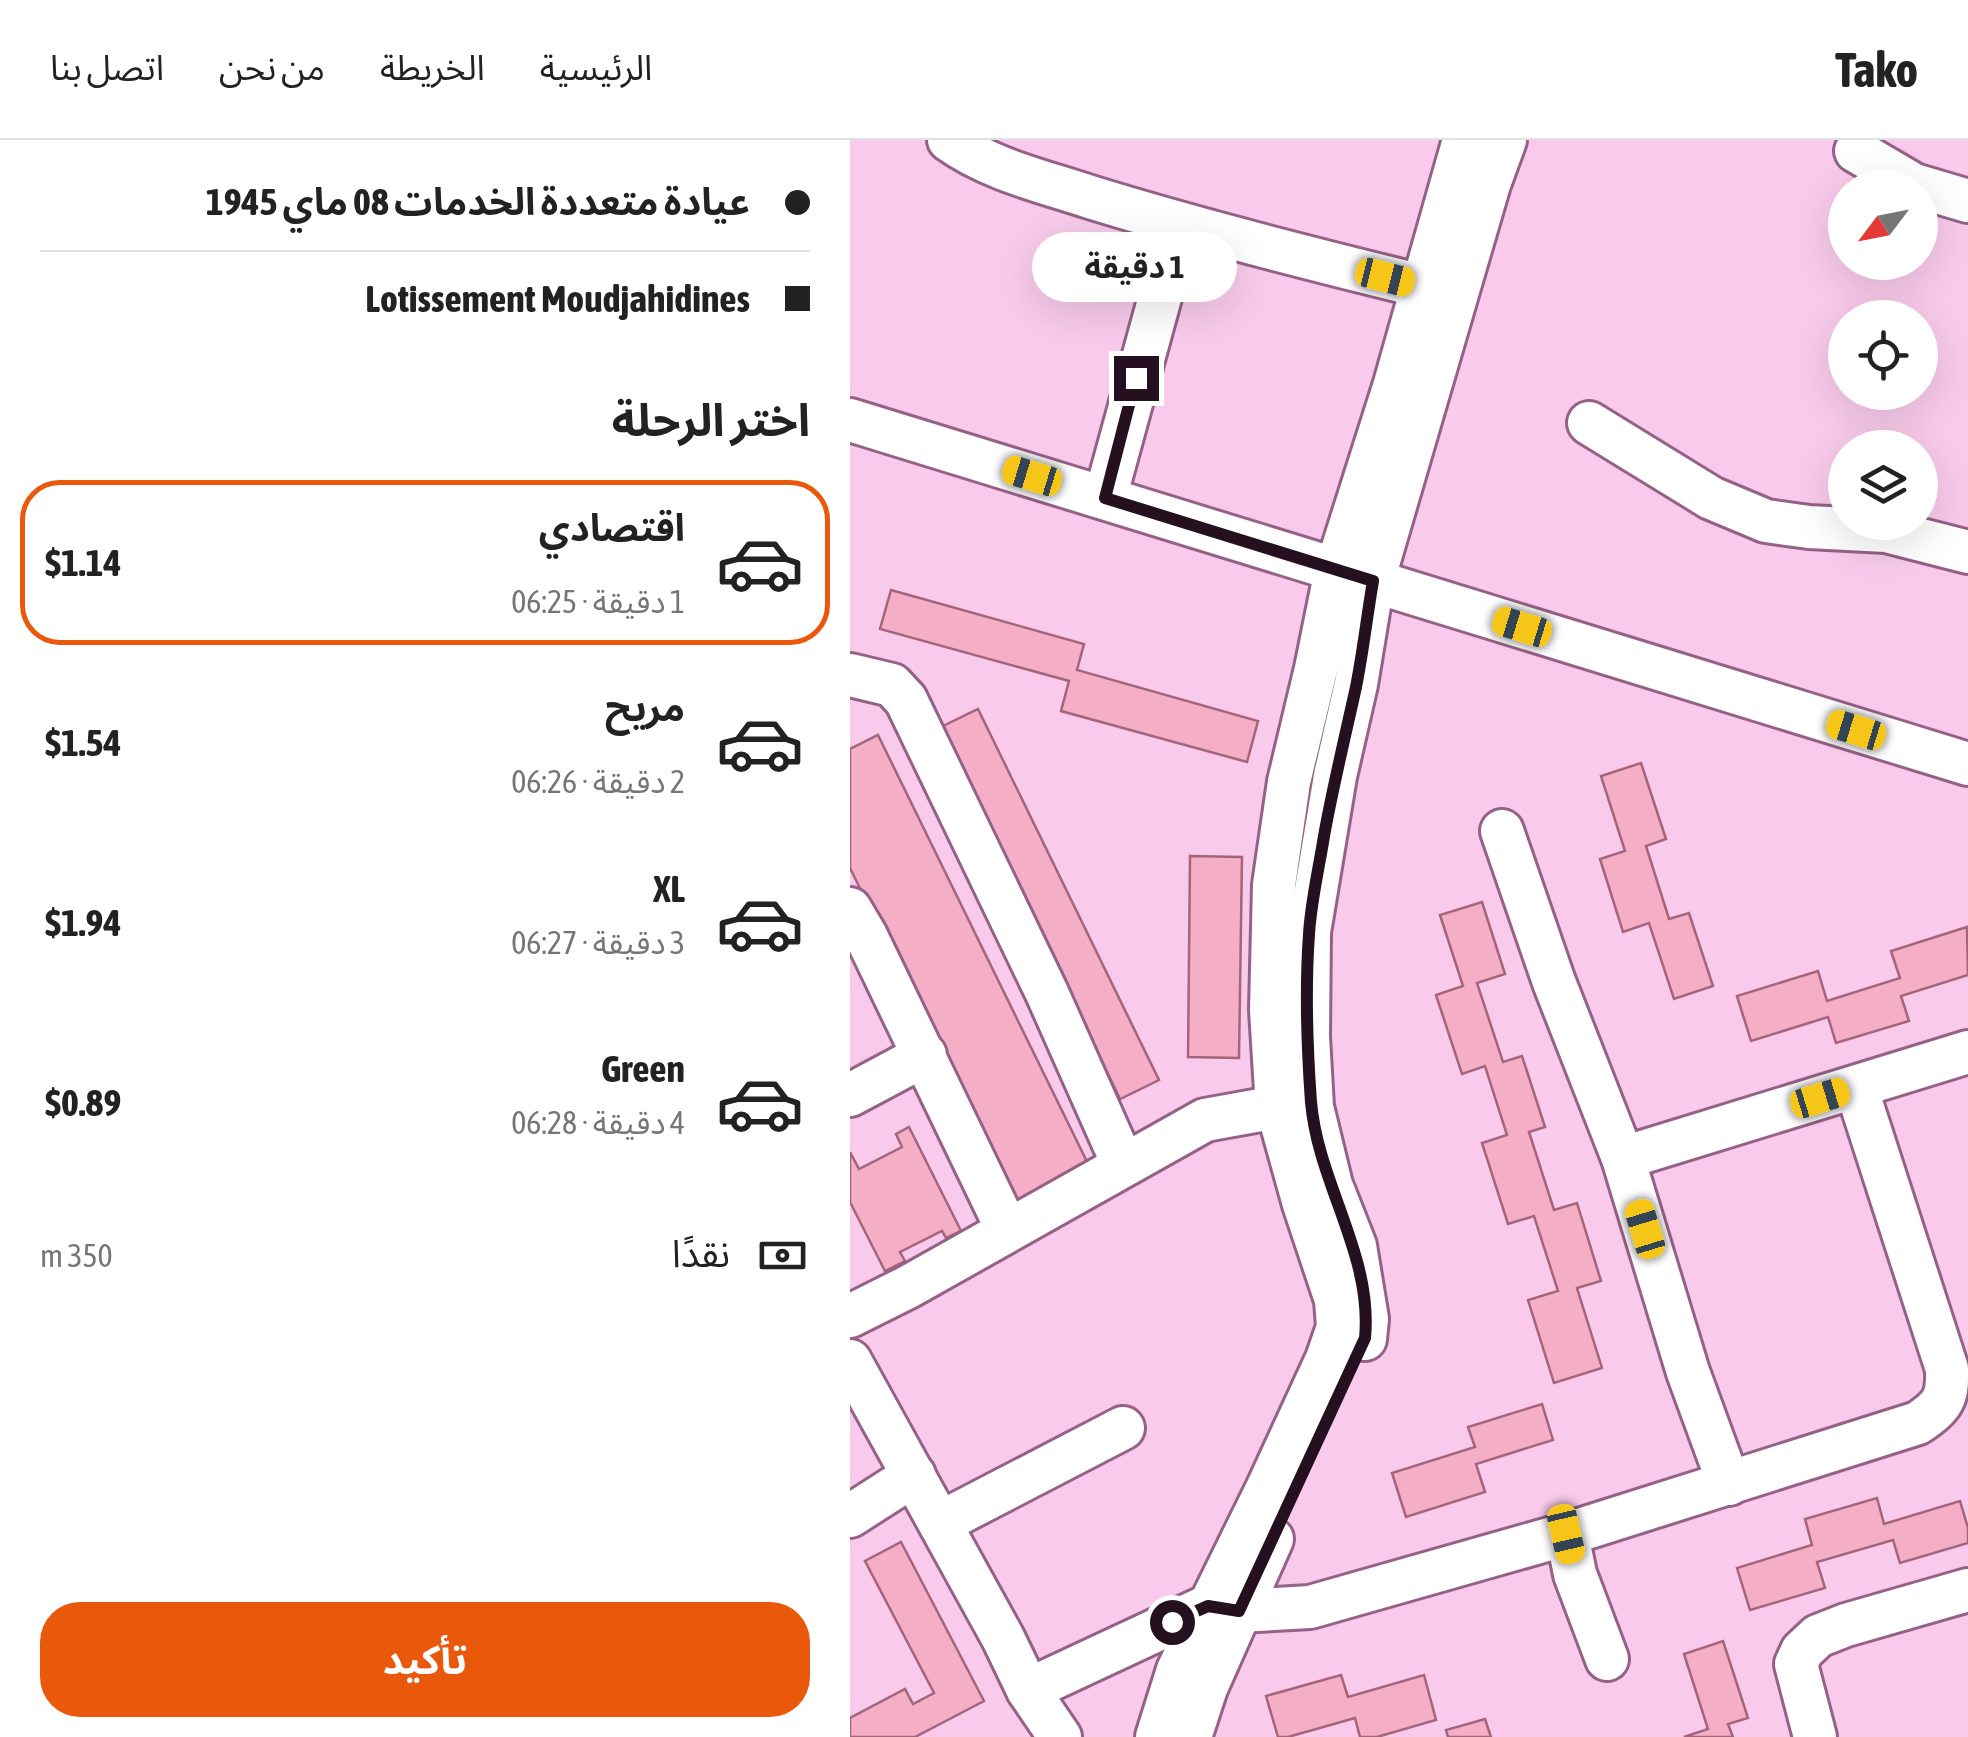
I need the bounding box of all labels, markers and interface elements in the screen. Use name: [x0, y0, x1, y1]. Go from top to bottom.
text: Tako: [1835, 42, 1918, 97]
text: اتصل بنا: [50, 47, 164, 87]
text: من نحن: [219, 47, 325, 87]
text: الخريطة: [380, 47, 485, 87]
text: الرئيسية: [540, 47, 652, 87]
north arrow: [1828, 170, 1938, 280]
map controls: [1828, 170, 1938, 540]
text: عيادة متعددة الخدمات 08 ماي 1945: [206, 180, 750, 223]
callout: 1 دقيقة: [1034, 233, 1238, 303]
text: 1 دقيقة: [1085, 248, 1184, 285]
car: [1352, 255, 1418, 299]
text: Lotissement Moudjahidines: [365, 277, 750, 320]
button: locate: [1828, 300, 1938, 410]
route end: [1114, 356, 1159, 401]
text: اختر الرحلة: [612, 394, 810, 446]
button: layers: [1828, 430, 1938, 540]
car: [999, 453, 1065, 499]
text: اقتصادي: [539, 506, 685, 549]
icon: car: [715, 518, 805, 608]
text: $1.14: [45, 541, 121, 584]
text: 1 دقيقة · 06:25: [511, 583, 685, 620]
car: [1489, 604, 1555, 650]
text: مريح: [605, 686, 685, 729]
icon: car: [715, 698, 805, 788]
car: [1823, 707, 1889, 753]
text: $1.54: [45, 721, 121, 764]
text: 2 دقيقة · 06:26: [511, 763, 685, 800]
text: XL: [653, 867, 685, 910]
icon: car: [715, 878, 805, 968]
text: $1.94: [45, 901, 121, 944]
text: 3 دقيقة · 06:27: [511, 924, 685, 961]
text: Green: [601, 1047, 685, 1090]
icon: car: [715, 1058, 805, 1148]
car: [1787, 1075, 1853, 1121]
text: $0.89: [45, 1081, 121, 1124]
text: 4 دقيقة · 06:28: [511, 1104, 685, 1141]
car: [1622, 1196, 1668, 1262]
icon: cash: [755, 1228, 810, 1283]
text: نقدًا: [672, 1232, 730, 1275]
text: 350 m: [40, 1237, 113, 1274]
car: [1545, 1501, 1587, 1567]
route start: [1150, 1600, 1195, 1645]
button: تأكيد: [40, 1602, 810, 1717]

